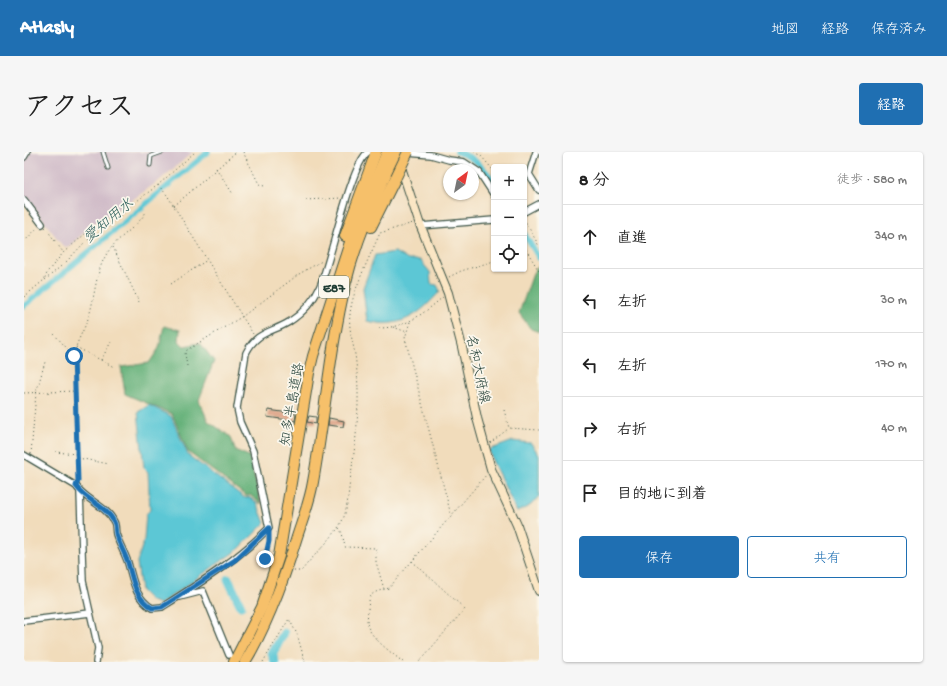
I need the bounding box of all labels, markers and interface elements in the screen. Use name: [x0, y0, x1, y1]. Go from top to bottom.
text: Atlasly: [20, 17, 74, 40]
text: 地図: [771, 22, 799, 39]
text: 経路: [821, 22, 849, 39]
text: 保存済み: [871, 22, 927, 39]
button: 経路: [859, 83, 923, 125]
text: アクセス: [24, 93, 134, 126]
north arrow: [443, 164, 479, 200]
map controls: [491, 164, 527, 272]
button: +: [491, 164, 527, 200]
text: 8 分: [579, 172, 609, 192]
text: 徒歩 · 580 m: [837, 173, 907, 188]
water label: 愛知用水: [80, 195, 138, 248]
button: −: [491, 200, 527, 236]
icon: ahead: [579, 226, 601, 248]
text: 340 m: [874, 229, 907, 244]
text: 直進: [617, 230, 647, 248]
button: locate: [491, 236, 527, 272]
road number: E87: [319, 276, 349, 298]
icon: left: [579, 290, 601, 312]
text: 30 m: [881, 293, 907, 308]
text: 左折: [617, 294, 647, 312]
street label: 名和大府線: [461, 334, 492, 406]
route start: [65, 347, 83, 365]
icon: left: [579, 354, 601, 376]
text: 170 m: [875, 357, 907, 372]
text: 左折: [617, 358, 647, 376]
street label: 知多半島道路: [278, 362, 309, 447]
icon: right: [579, 418, 601, 440]
text: 40 m: [881, 421, 907, 436]
text: 右折: [617, 422, 647, 440]
icon: arrive: [579, 482, 601, 504]
text: 目的地に到着: [617, 486, 707, 504]
button: 保存: [579, 536, 739, 578]
button: 共有: [747, 536, 907, 578]
route end: [256, 550, 274, 568]

